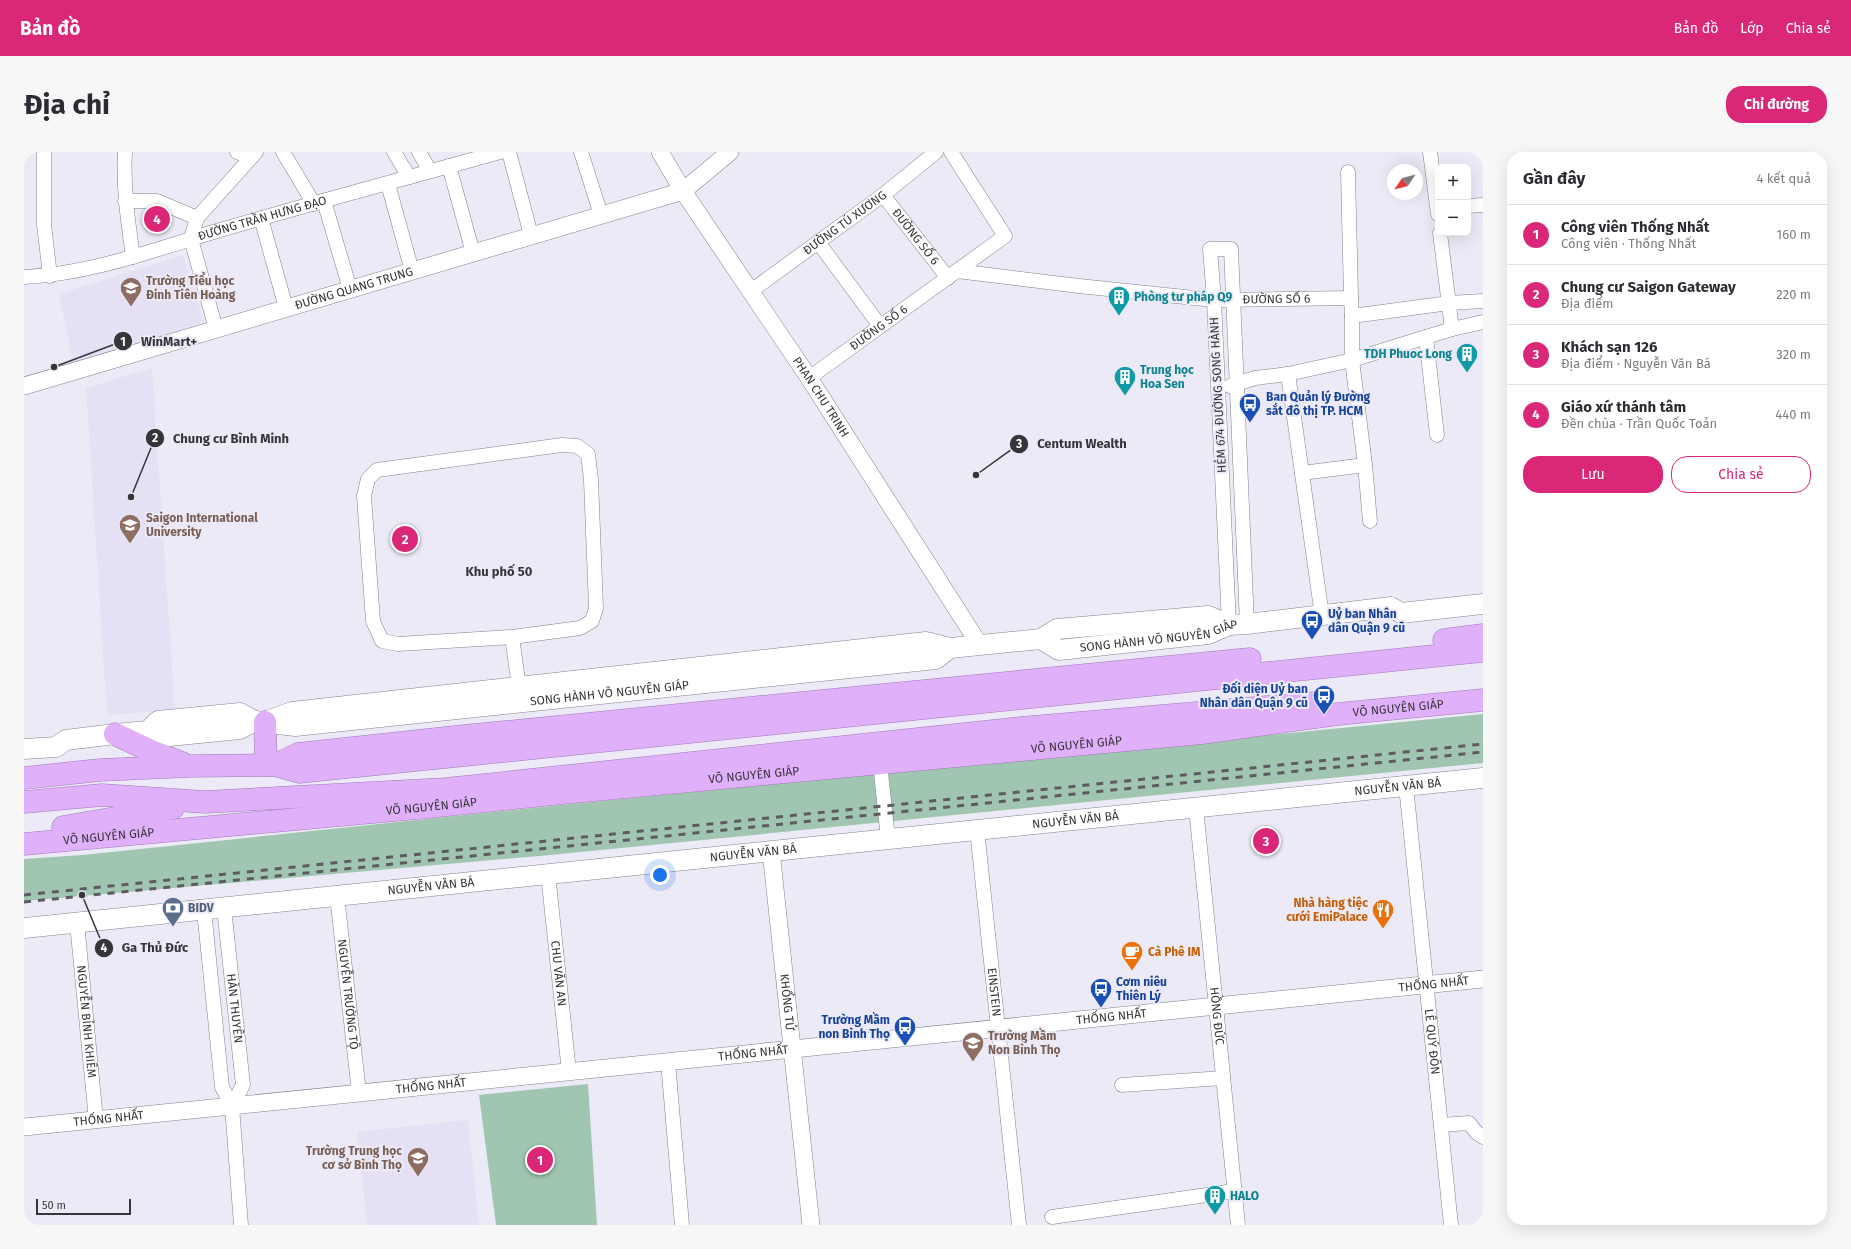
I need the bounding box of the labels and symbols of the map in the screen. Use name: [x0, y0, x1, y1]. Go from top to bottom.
north arrow: [1387, 164, 1423, 200]
street label: ĐƯỜNG TÚ XƯƠNG: [801, 188, 889, 258]
street label: ĐƯỜNG TRẦN HƯNG ĐẠO: [196, 193, 328, 243]
pin: 4: [144, 204, 170, 234]
street label: ĐƯỜNG SỐ 6: [889, 206, 942, 268]
street label: ĐƯỜNG QUANG TRUNG: [293, 264, 415, 312]
place label: Trường Tiểu học Đinh Tiên Hoàng: [146, 272, 236, 302]
school or university icon: Trường Tiểu học Đinh Tiên Hoàng: [118, 275, 144, 308]
building icon: Phòng tư pháp Q9: [1106, 284, 1132, 317]
street label: ĐƯỜNG SỐ 6: [1242, 289, 1310, 307]
place label: Phòng tư pháp Q9: [1134, 290, 1232, 304]
street label: ĐƯỜNG SỐ 6: [847, 302, 910, 353]
street label: HẺM 674 ĐƯỜNG SONG HÀNH: [1205, 317, 1229, 473]
callout: WinMart+: [113, 329, 205, 354]
text: WinMart+: [141, 334, 197, 349]
text: 1: [120, 335, 126, 349]
building icon: TDH Phuoc Long: [1454, 341, 1480, 374]
place label: TDH Phuoc Long: [1364, 347, 1452, 361]
street label: PHAN CHU TRINH: [790, 354, 852, 440]
place label: Trung học Hoa Sen: [1140, 363, 1194, 391]
building icon: Trung học Hoa Sen: [1112, 364, 1138, 397]
place label: Ban Quản lý Đường sắt đô thị TP. HCM: [1266, 390, 1371, 418]
bus stop icon: Ban Quản lý Đường sắt đô thị TP. HCM: [1237, 391, 1263, 424]
callout: Chung cư Bình Minh: [145, 426, 297, 451]
text: 2: [152, 431, 158, 445]
text: Chung cư Bình Minh: [173, 431, 289, 446]
callout: Centum Wealth: [1009, 431, 1134, 456]
text: Centum Wealth: [1037, 436, 1127, 451]
text: 3: [1015, 437, 1022, 451]
place label: Saigon International University: [146, 511, 258, 539]
school or university icon: Saigon International University: [117, 512, 143, 545]
pin: 2: [392, 524, 418, 554]
district label: Khu phố 50: [466, 563, 533, 579]
place label: Uỷ ban Nhân dân Quận 9 cũ: [1328, 607, 1405, 635]
bus stop icon: Uỷ ban Nhân dân Quận 9 cũ: [1299, 608, 1325, 641]
street label: SONG HÀNH VÕ NGUYÊN GIÁP: [1079, 617, 1237, 655]
street label: SONG HÀNH VÕ NGUYÊN GIÁP: [529, 678, 690, 708]
place label: Đối diện Uỷ ban Nhân dân Quận 9 cũ: [1200, 680, 1308, 710]
bus stop icon: Đối diện Uỷ ban Nhân dân Quận 9 cũ: [1311, 683, 1337, 716]
street label: VÕ NGUYÊN GIÁP: [1352, 697, 1444, 720]
street label: VÕ NGUYÊN GIÁP: [1030, 733, 1122, 756]
street label: VÕ NGUYÊN GIÁP: [708, 763, 800, 786]
street label: NGUYỄN VĂN BÁ: [1354, 774, 1442, 798]
street label: VÕ NGUYÊN GIÁP: [385, 795, 477, 818]
street label: NGUYỄN VĂN BÁ: [1031, 807, 1120, 831]
street label: VÕ NGUYÊN GIÁP: [63, 825, 155, 847]
pin: 3: [1253, 826, 1279, 856]
street label: NGUYỄN VĂN BÁ: [709, 841, 797, 864]
your location: [650, 865, 670, 885]
street label: NGUYỄN VĂN BÁ: [387, 874, 475, 898]
bank icon: BIDV: [160, 895, 186, 928]
place label: Nhà hàng tiệc cưới EmiPalace: [1286, 896, 1368, 924]
restaurant icon: Nhà hàng tiệc cưới EmiPalace: [1370, 897, 1396, 930]
place label: BIDV: [188, 901, 215, 915]
callout: Ga Thủ Đức: [94, 935, 197, 960]
street label: NGUYỄN TRƯỜNG TỘ: [335, 938, 362, 1050]
cafe icon: Cà Phê IM: [1119, 939, 1145, 972]
text: Ga Thủ Đức: [122, 940, 189, 955]
street label: CHU VĂN AN: [548, 940, 569, 1007]
text: 4: [101, 941, 108, 955]
place label: Cà Phê IM: [1148, 945, 1201, 959]
street label: NGUYỄN BỈNH KHIÊM: [74, 965, 99, 1079]
street label: EINSTEIN: [985, 967, 1004, 1017]
street label: THỐNG NHẤT: [1398, 971, 1470, 995]
street label: HÀN THUYÊN: [224, 973, 246, 1044]
street label: KHỔNG TỬ: [777, 973, 799, 1032]
place label: Cơm niêu Thiên Lý: [1116, 975, 1167, 1003]
bus stop icon: Cơm niêu Thiên Lý: [1088, 976, 1114, 1009]
street label: HỒNG ĐỨC: [1207, 986, 1227, 1046]
street label: THỐNG NHẤT: [1076, 1004, 1148, 1027]
street label: LÊ QUÝ ĐÔN: [1422, 1008, 1443, 1075]
place label: Trường Mầm non Bình Thọ: [818, 1011, 890, 1041]
bus stop icon: Trường Mầm non Bình Thọ: [892, 1014, 918, 1047]
place label: Trường Mầm Non Bình Thọ: [988, 1027, 1061, 1057]
school or university icon: Trường Mầm Non Bình Thọ: [960, 1030, 986, 1063]
street label: THỐNG NHẤT: [717, 1040, 790, 1064]
street label: THỐNG NHẤT: [395, 1073, 467, 1096]
street label: THỐNG NHẤT: [73, 1105, 145, 1129]
place label: Trường Trung học cơ sở Bình Thọ: [306, 1144, 402, 1172]
school or university icon: Trường Trung học cơ sở Bình Thọ: [405, 1145, 431, 1178]
pin: 1: [527, 1145, 553, 1175]
building icon: HALO: [1202, 1183, 1228, 1216]
place label: HALO: [1230, 1189, 1259, 1203]
scale bar: [36, 1197, 131, 1216]

